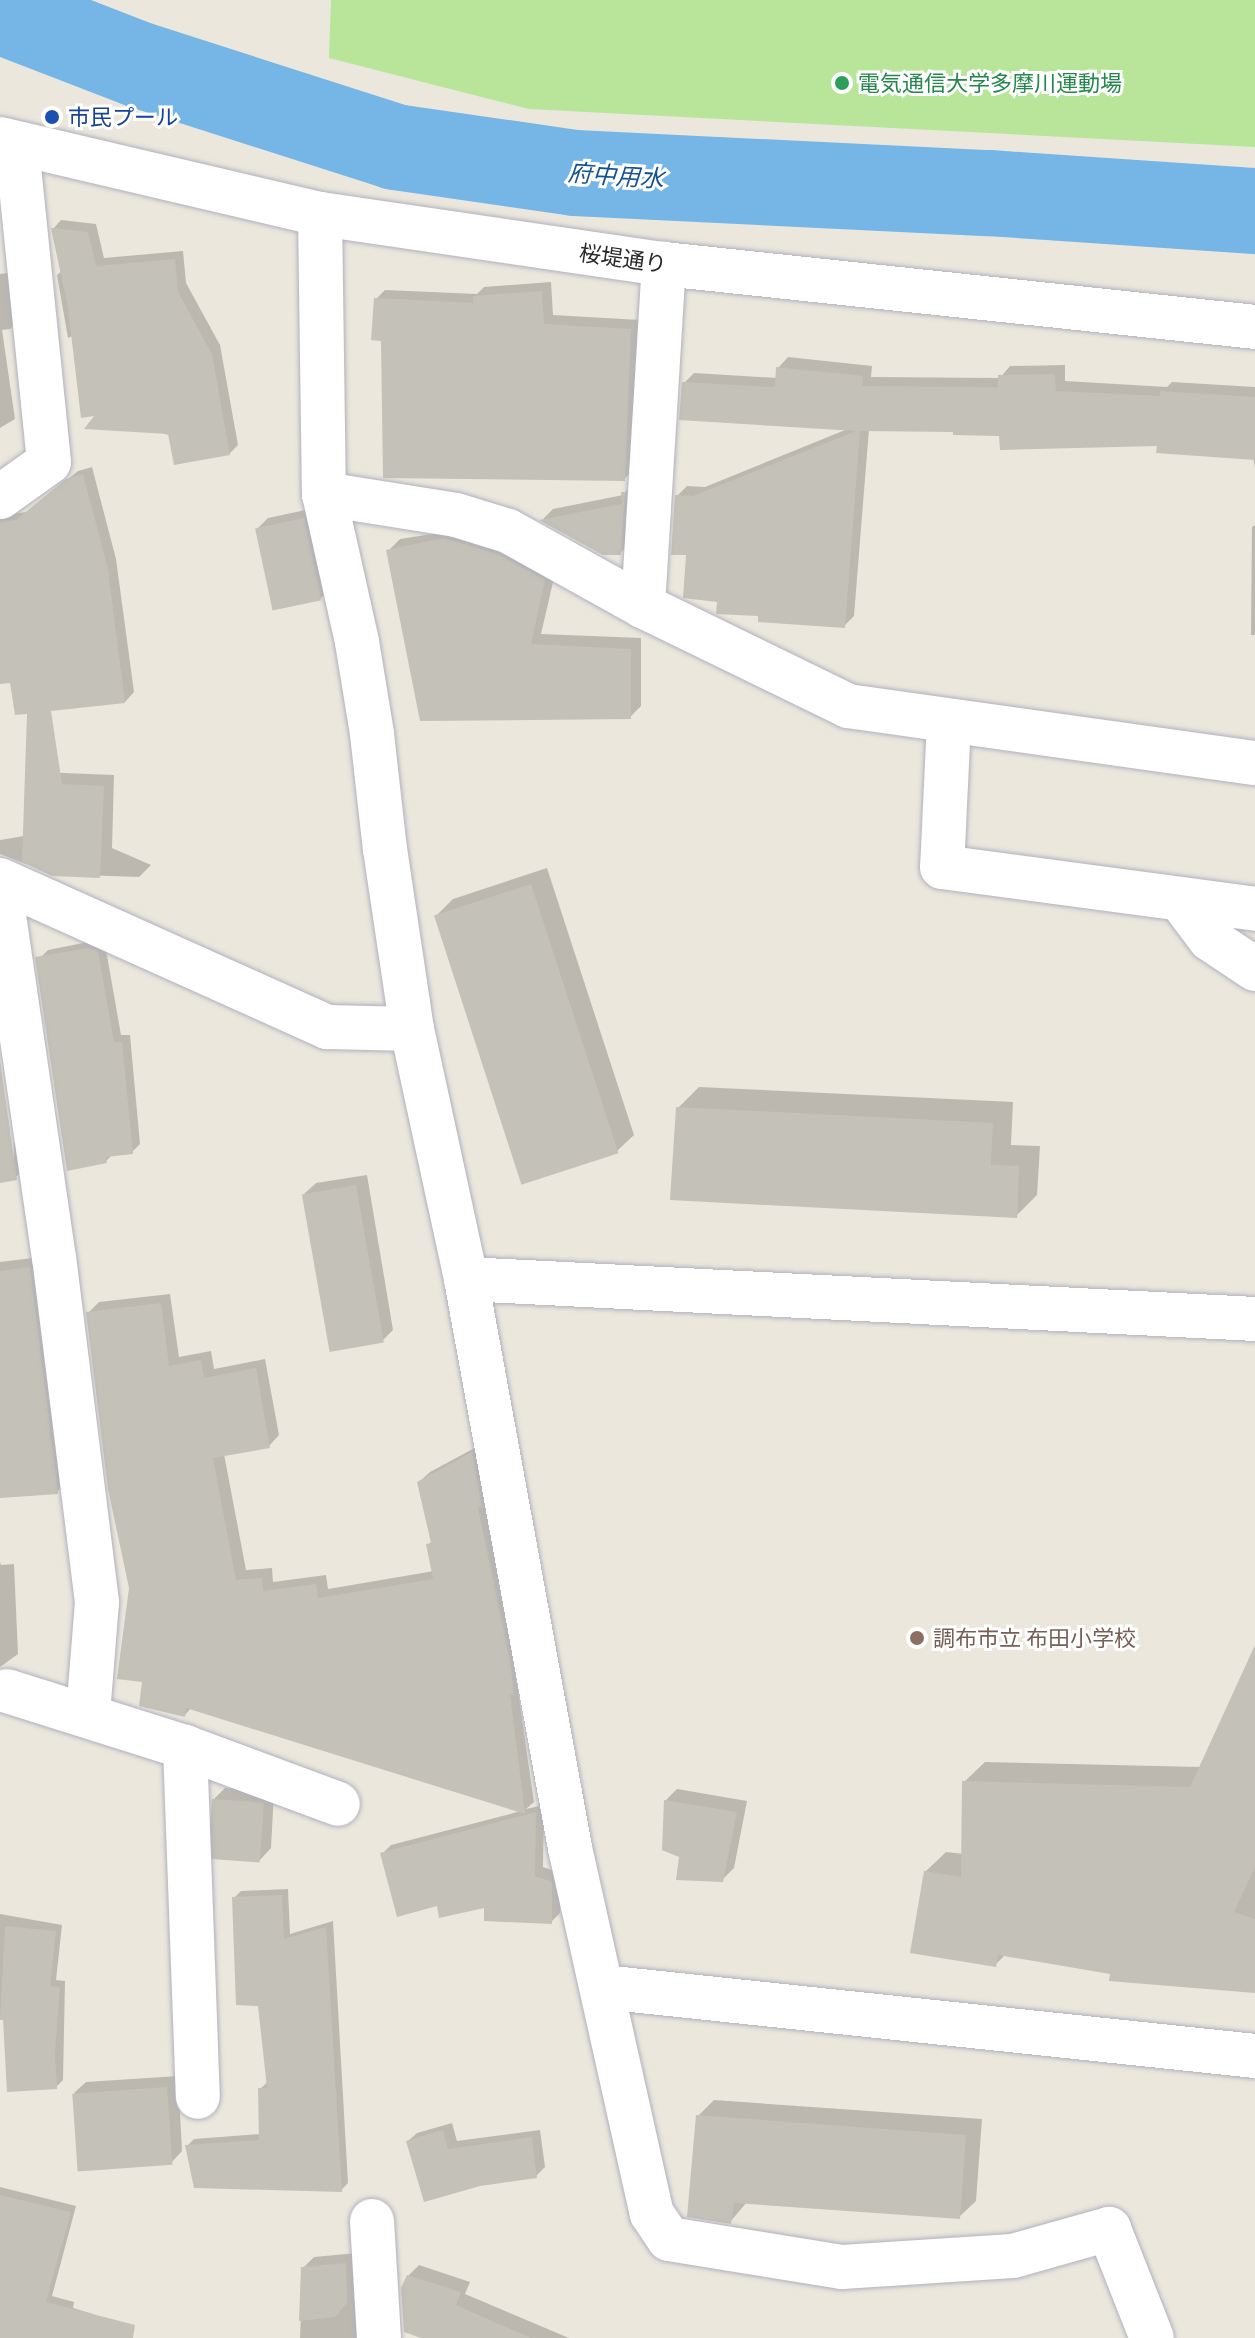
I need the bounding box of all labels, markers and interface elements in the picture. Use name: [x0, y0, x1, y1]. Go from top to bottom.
place label: 電気通信大学多摩川運動場: [858, 70, 1122, 96]
marker: 電気通信大学多摩川運動場: [833, 74, 851, 92]
place label: 市民プール: [68, 104, 178, 130]
marker: 市民プール: [43, 108, 61, 126]
water label: 府中用水: [567, 157, 665, 193]
street label: 桜堤通り: [578, 239, 668, 277]
place label: 調布市立 布田小学校: [933, 1625, 1136, 1651]
marker: 調布市立 布田小学校: [908, 1629, 926, 1647]

